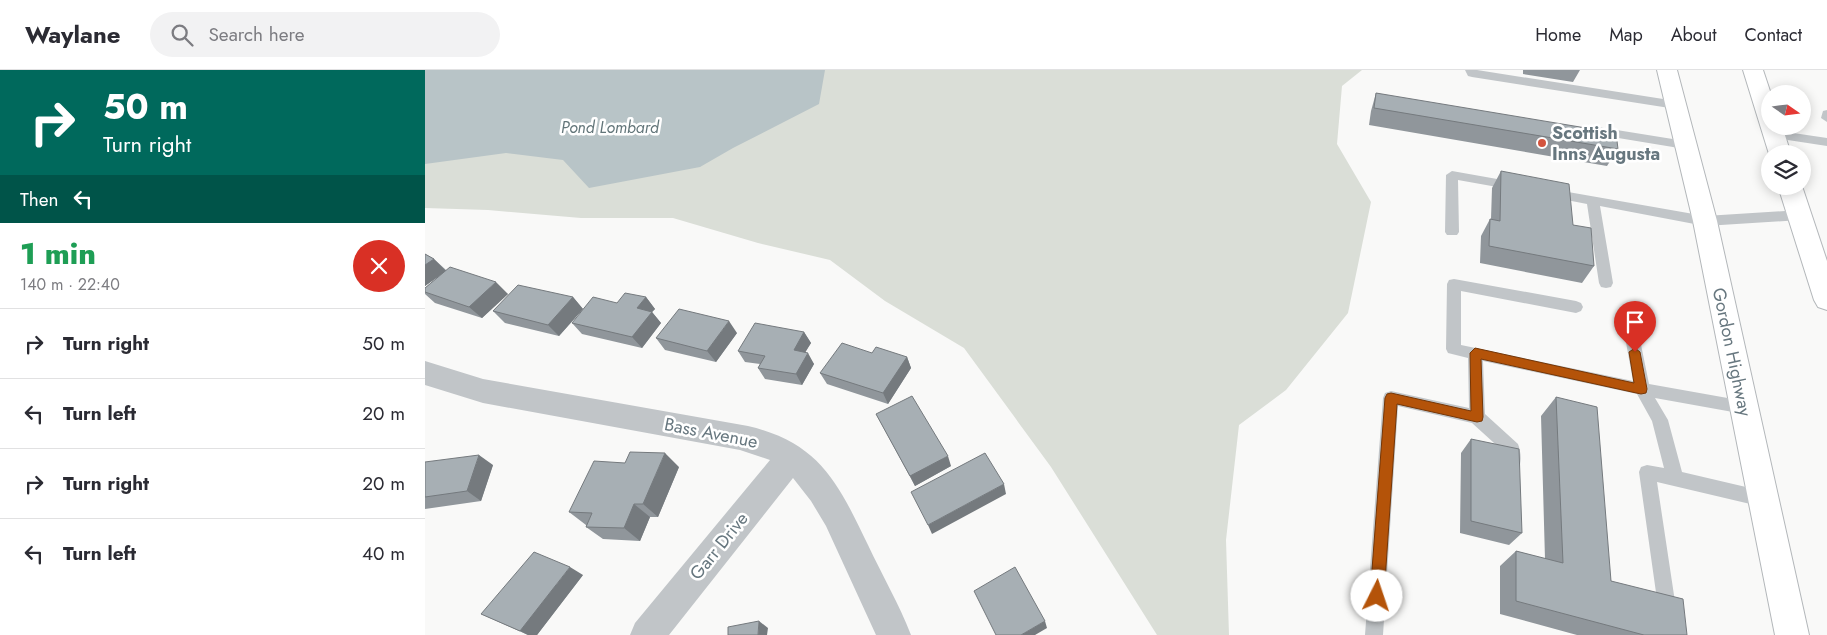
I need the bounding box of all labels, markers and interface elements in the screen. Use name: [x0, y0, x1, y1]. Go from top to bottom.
search box: [150, 12, 500, 57]
text: Waylane: [25, 17, 120, 52]
icon: search: [168, 21, 196, 49]
text: Search here: [208, 21, 305, 48]
text: Home: [1535, 22, 1581, 48]
text: Map: [1609, 22, 1643, 48]
text: About: [1671, 22, 1716, 48]
text: Contact: [1744, 22, 1802, 48]
text: 50 m: [103, 82, 188, 132]
north arrow: [1761, 85, 1811, 135]
map controls: [1761, 85, 1811, 195]
icon: right: [20, 90, 85, 155]
water label: Pond Lombard: [561, 116, 660, 139]
place label: Scottish Inns Augusta: [1552, 120, 1660, 167]
text: Turn right: [103, 128, 191, 160]
marker: Scottish Inns Augusta: [1536, 137, 1548, 149]
button: layers: [1761, 145, 1811, 195]
icon: left: [69, 185, 97, 213]
text: Then: [20, 186, 59, 213]
text: 1 min: [20, 232, 96, 275]
button: close: [353, 240, 405, 292]
text: 140 m · 22:40: [20, 273, 120, 296]
street label: Gordon Highway: [1706, 285, 1758, 419]
pin: [1614, 301, 1656, 352]
icon: arrive: [1621, 308, 1649, 336]
icon: right: [20, 330, 48, 358]
text: Turn right: [63, 330, 149, 357]
text: 50 m: [362, 330, 405, 357]
icon: left: [20, 400, 48, 428]
text: Turn left: [63, 400, 136, 427]
text: 20 m: [362, 400, 405, 427]
street label: Bass Avenue: [662, 411, 760, 455]
icon: right: [20, 470, 48, 498]
text: Turn right: [63, 470, 149, 497]
text: 20 m: [362, 470, 405, 497]
street label: Garr Drive: [684, 507, 754, 585]
icon: left: [20, 540, 48, 568]
text: Turn left: [63, 540, 136, 567]
text: 40 m: [362, 540, 405, 567]
position arrow: [1350, 569, 1402, 621]

